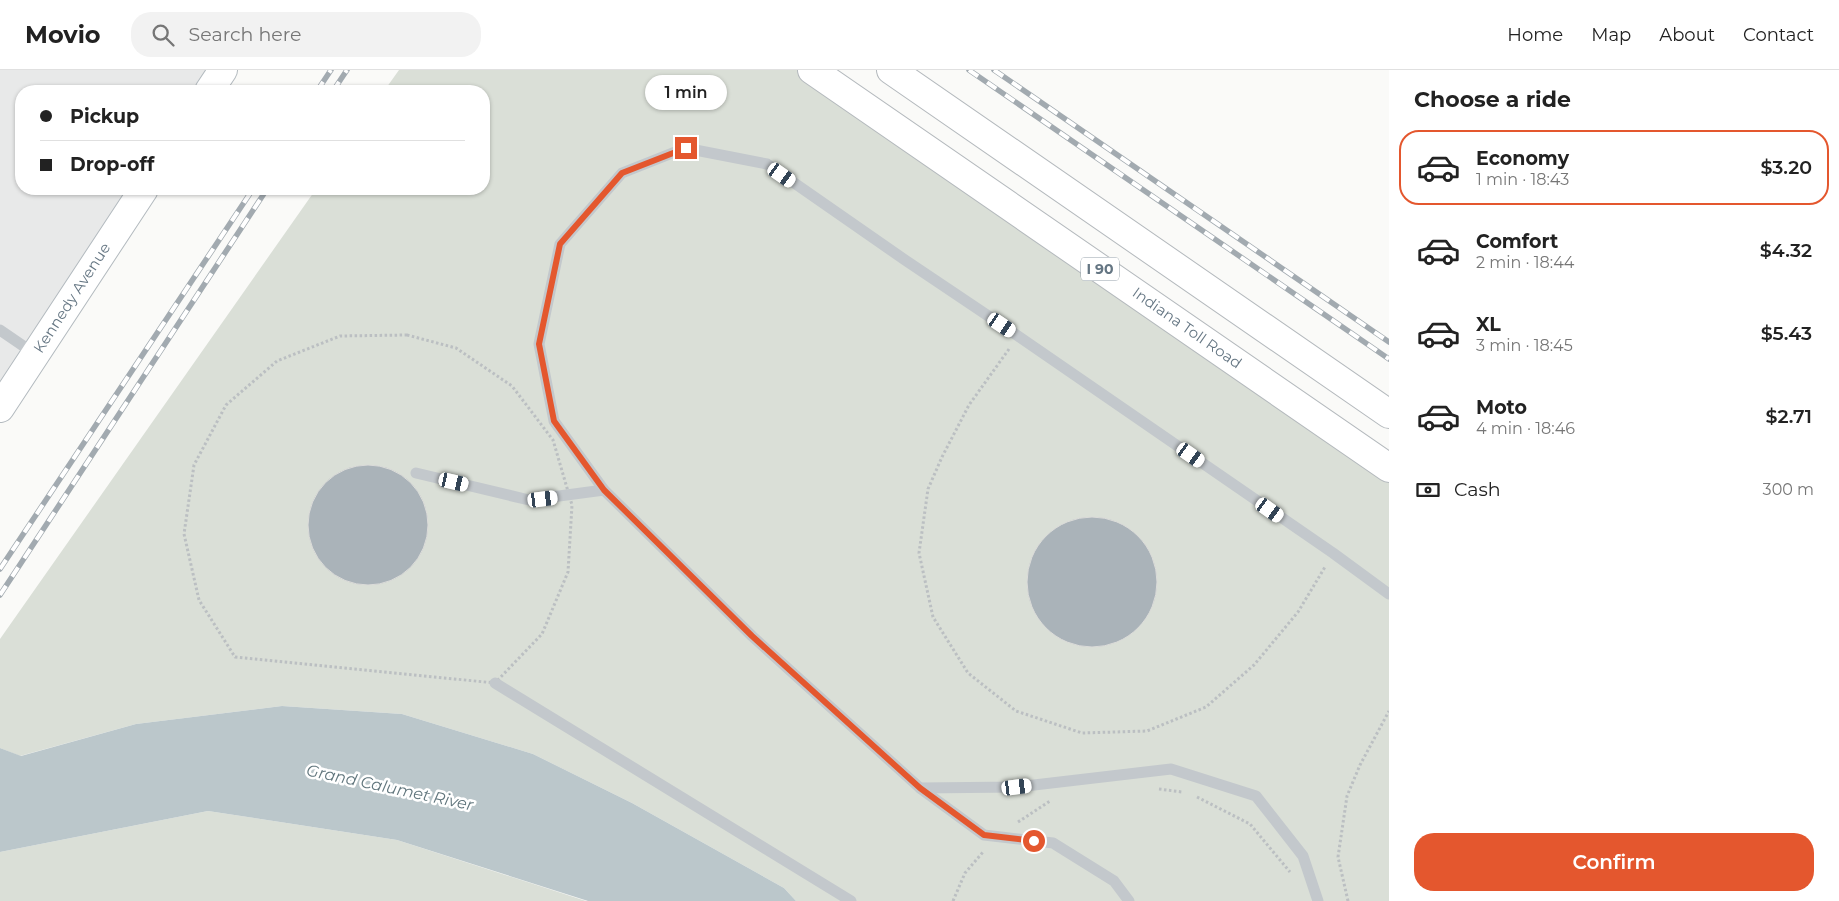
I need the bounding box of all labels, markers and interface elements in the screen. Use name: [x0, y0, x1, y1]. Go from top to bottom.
search box: [131, 12, 481, 57]
text: Movio: [25, 20, 101, 49]
icon: search: [149, 21, 177, 49]
text: Search here: [189, 23, 302, 46]
text: Home: [1507, 24, 1563, 46]
text: Map: [1591, 24, 1631, 46]
text: About: [1659, 24, 1715, 46]
text: Contact: [1743, 24, 1814, 46]
callout: 1 min: [645, 75, 727, 110]
text: 1 min: [665, 83, 707, 102]
text: Choose a ride: [1414, 86, 1571, 113]
text: Pickup: [70, 105, 139, 128]
route end: [675, 137, 697, 159]
icon: car: [1416, 145, 1461, 190]
text: Economy: [1476, 147, 1569, 170]
text: Drop-off: [70, 153, 154, 176]
text: $3.20: [1760, 156, 1812, 179]
car: [765, 160, 798, 190]
text: 1 min · 18:43: [1476, 170, 1569, 189]
icon: car: [1416, 228, 1461, 273]
text: Comfort: [1476, 230, 1558, 253]
street label: Kennedy Avenue: [29, 239, 114, 356]
text: $4.32: [1760, 239, 1812, 262]
text: 2 min · 18:44: [1476, 253, 1574, 272]
road number: I 90: [1081, 258, 1119, 280]
street label: Indiana Toll Road: [1129, 283, 1246, 372]
car: [985, 310, 1018, 340]
icon: car: [1416, 311, 1461, 356]
text: XL: [1476, 313, 1501, 336]
text: $5.43: [1761, 322, 1812, 345]
text: 3 min · 18:45: [1476, 336, 1573, 355]
icon: car: [1416, 394, 1461, 439]
text: Moto: [1476, 396, 1527, 419]
text: $2.71: [1765, 405, 1812, 428]
text: 4 min · 18:46: [1476, 419, 1575, 438]
car: [1174, 440, 1207, 470]
car: [437, 471, 470, 493]
icon: cash: [1414, 476, 1442, 504]
text: Cash: [1454, 478, 1501, 501]
text: 300 m: [1763, 480, 1814, 499]
car: [527, 490, 558, 508]
car: [1253, 495, 1286, 525]
water label: Grand Calumet River: [305, 761, 476, 815]
car: [1001, 778, 1032, 796]
route start: [1023, 830, 1045, 852]
button: Confirm: [1414, 833, 1814, 891]

